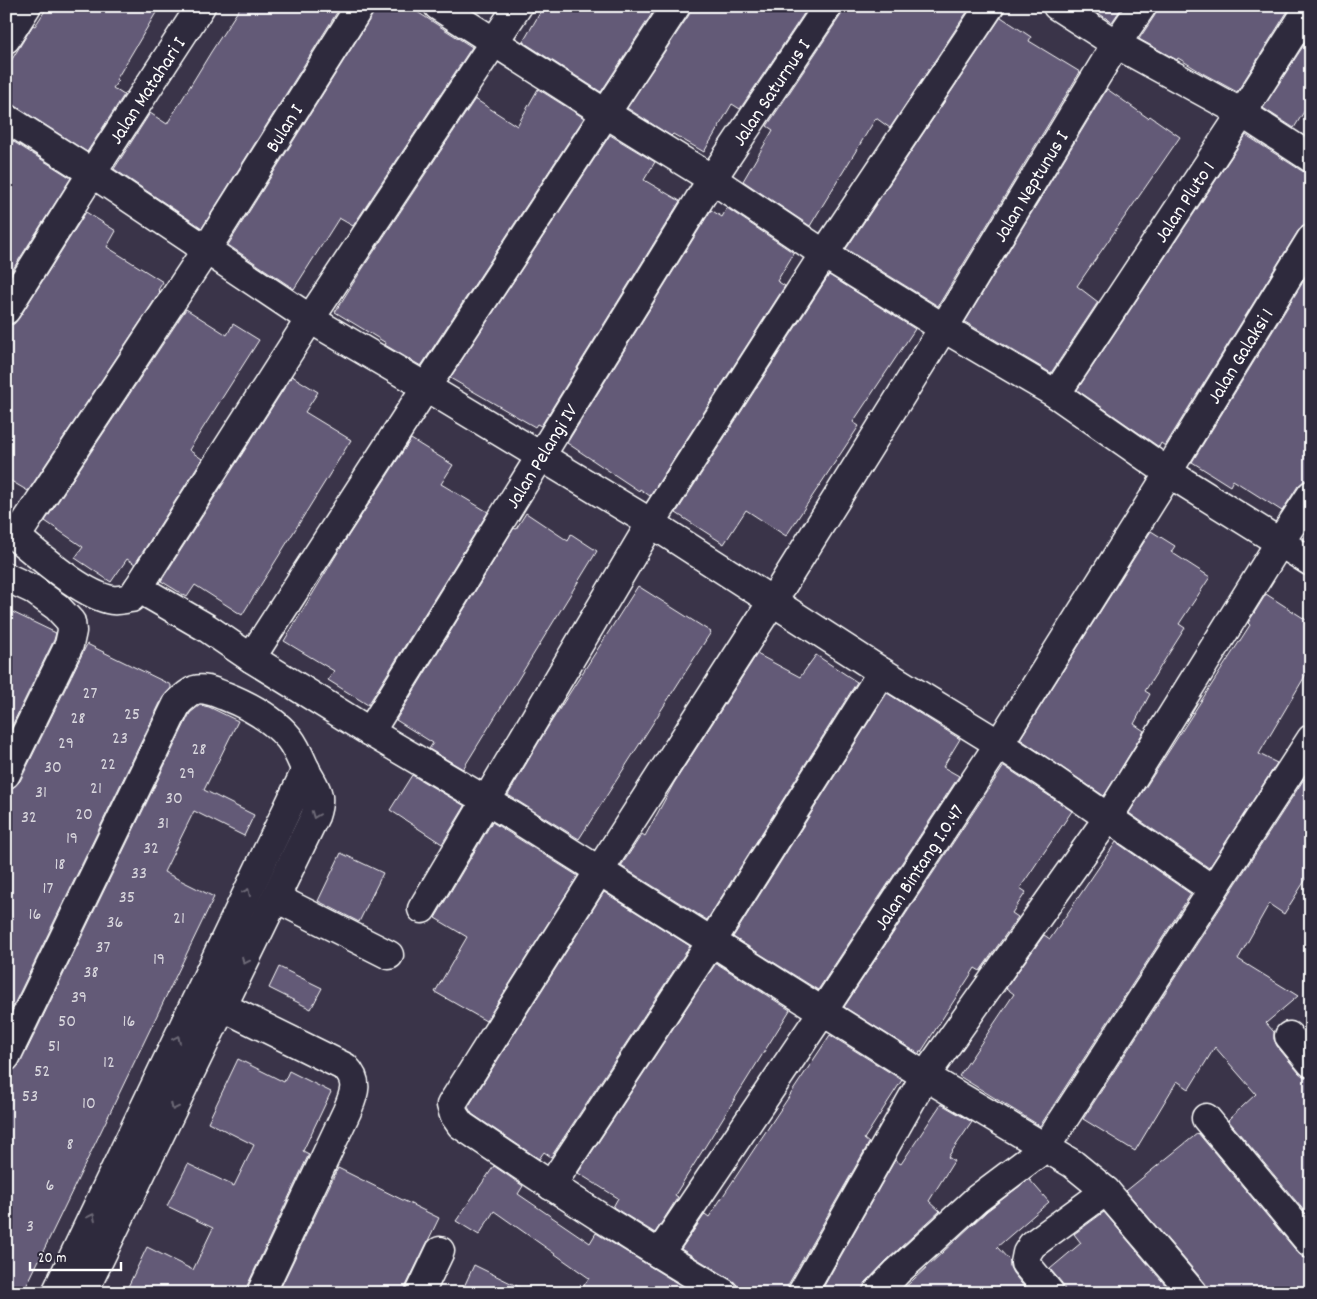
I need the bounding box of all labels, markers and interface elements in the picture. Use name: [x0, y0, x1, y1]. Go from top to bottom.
street label: Jalan Matahari I: [103, 32, 194, 151]
street label: Jalan Saturnus I: [727, 35, 819, 153]
street label: Bulan I: [260, 100, 312, 159]
street label: Jalan Neptunus I: [988, 126, 1077, 248]
street label: Jalan Pluto 1: [1149, 157, 1223, 249]
street label: Jalan Galaksi 1: [1202, 304, 1282, 410]
street label: Jalan Pelangi IV: [500, 399, 587, 515]
house number: 27: [83, 682, 97, 707]
house number: 25: [124, 703, 140, 728]
house number: 28: [70, 707, 86, 732]
house number: 23: [112, 727, 128, 752]
house number: 29: [58, 732, 74, 757]
house number: 28: [191, 738, 207, 763]
house number: 22: [100, 753, 116, 778]
house number: 30: [44, 756, 62, 781]
house number: 29: [179, 762, 195, 787]
house number: 21: [90, 777, 102, 802]
house number: 31: [35, 781, 47, 806]
house number: 30: [165, 787, 183, 812]
street label: Jalan Bintang I.0.47: [869, 800, 973, 937]
house number: 20: [75, 803, 93, 828]
house number: 32: [21, 806, 37, 831]
one-way arrow: [311, 810, 321, 818]
house number: 31: [157, 812, 169, 837]
house number: 19: [66, 827, 78, 852]
house number: 32: [143, 837, 159, 862]
house number: 18: [54, 853, 66, 878]
house number: 33: [131, 862, 147, 887]
house number: 17: [43, 877, 54, 902]
house number: 35: [119, 886, 135, 911]
one-way arrow: [241, 888, 252, 897]
house number: 16: [29, 903, 41, 928]
house number: 21: [173, 907, 185, 932]
house number: 36: [107, 911, 123, 936]
house number: 37: [96, 936, 111, 961]
house number: 19: [153, 948, 165, 973]
one-way arrow: [241, 956, 251, 965]
house number: 38: [83, 961, 99, 986]
house number: 39: [71, 986, 87, 1011]
house number: 50: [58, 1010, 76, 1035]
house number: 16: [123, 1010, 135, 1035]
house number: 51: [48, 1035, 60, 1060]
one-way arrow: [171, 1035, 182, 1044]
house number: 12: [103, 1051, 115, 1076]
house number: 52: [34, 1060, 50, 1085]
house number: 53: [22, 1085, 38, 1110]
house number: 10: [82, 1092, 96, 1117]
one-way arrow: [169, 1102, 180, 1111]
house number: 8: [66, 1133, 74, 1158]
house number: 6: [46, 1174, 54, 1199]
one-way arrow: [86, 1213, 96, 1222]
house number: 3: [26, 1215, 34, 1240]
scale bar: [30, 1239, 121, 1271]
text: 20 m: [38, 1248, 66, 1270]

